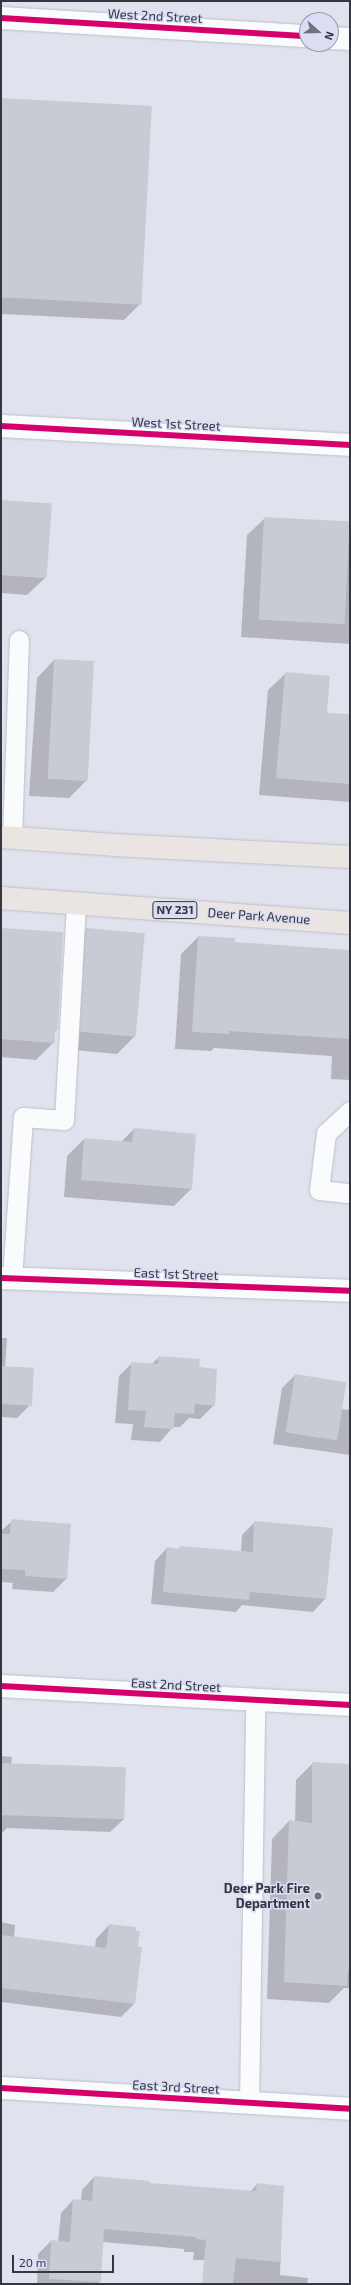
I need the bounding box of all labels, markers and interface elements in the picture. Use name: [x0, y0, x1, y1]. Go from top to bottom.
street label: West 2nd Street: [107, 6, 203, 26]
north arrow: [299, 12, 339, 52]
text: N: [322, 30, 337, 42]
street label: West 1st Street: [131, 414, 221, 434]
road number: NY 231: [152, 900, 198, 920]
street label: Deer Park Avenue: [207, 905, 311, 927]
street label: East 1st Street: [133, 1265, 219, 1283]
street label: East 2nd Street: [131, 1675, 221, 1695]
place label: Deer Park Fire Department: [223, 1881, 310, 1912]
marker: Deer Park Fire Department: [313, 1891, 323, 1901]
street label: East 3rd Street: [132, 2077, 220, 2097]
scale bar: [14, 2247, 116, 2273]
text: 20 m: [19, 2255, 46, 2269]

